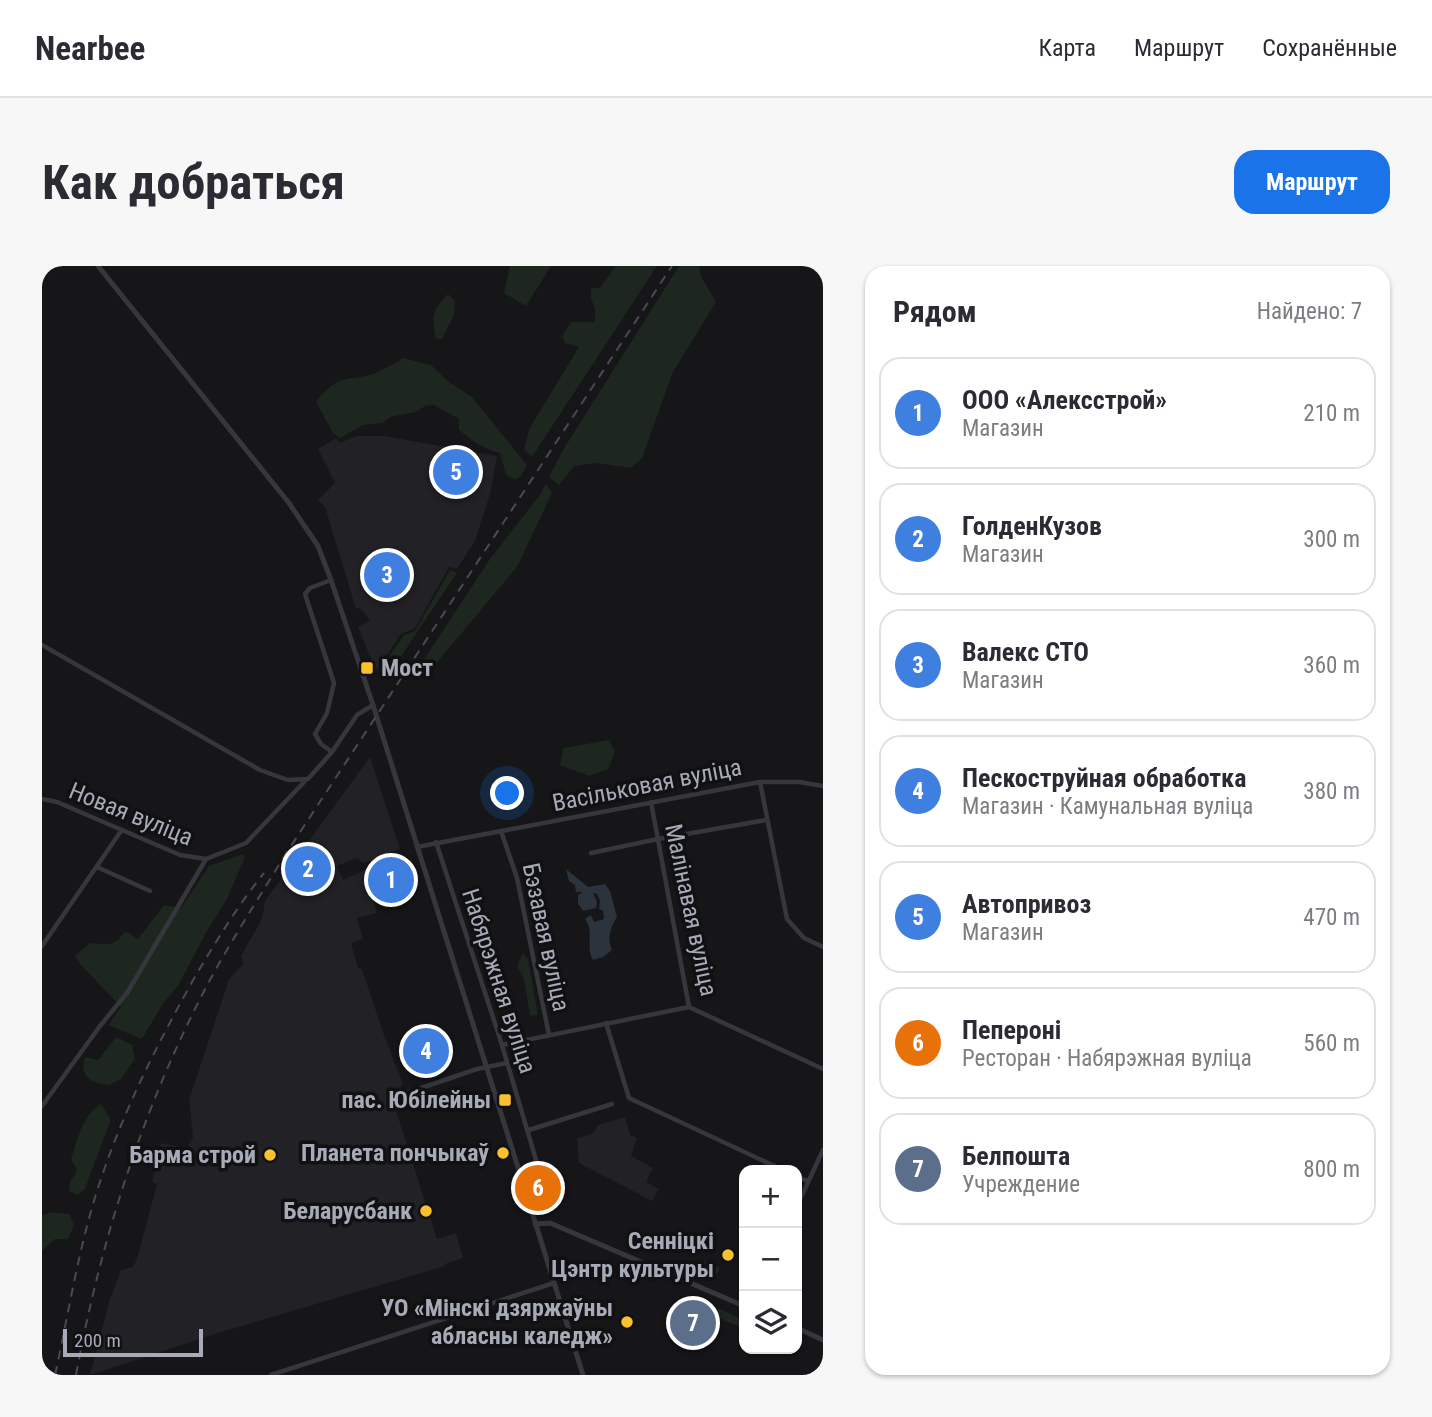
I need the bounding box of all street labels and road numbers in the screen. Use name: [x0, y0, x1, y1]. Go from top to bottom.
street label: Васільковая вуліца: [550, 753, 744, 817]
street label: Новая вуліца: [65, 777, 197, 851]
street label: Малінавая вуліца: [659, 821, 723, 999]
street label: Бэзавая вуліца: [517, 860, 575, 1014]
street label: Набярэжная вуліца: [456, 885, 542, 1077]

